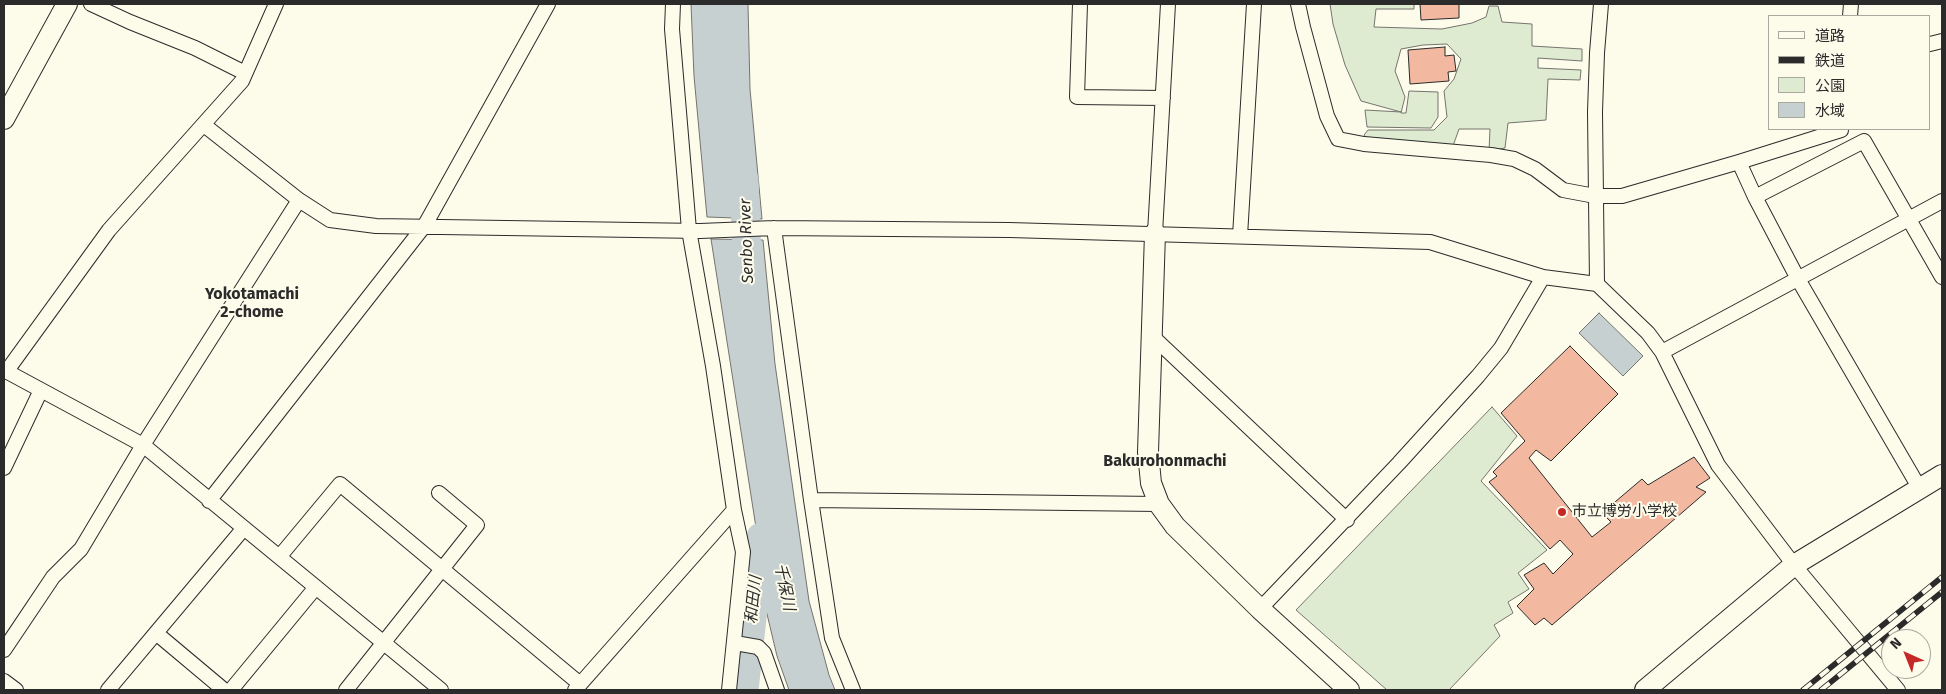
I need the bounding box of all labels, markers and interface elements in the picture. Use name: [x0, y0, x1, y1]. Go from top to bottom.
legend: [1768, 15, 1931, 130]
text: 道路: [1815, 27, 1845, 45]
text: 鉄道: [1815, 52, 1845, 70]
text: 公園: [1815, 77, 1845, 95]
text: 水域: [1815, 102, 1845, 120]
water label: Senbo River: [736, 198, 758, 284]
district label: Yokotamachi 2-chome: [205, 285, 299, 323]
district label: Bakurohonmachi: [1103, 452, 1227, 472]
place label: 市立博労小学校: [1572, 503, 1677, 521]
marker: 市立博労小学校: [1556, 506, 1568, 518]
water label: 千保川: [770, 562, 798, 612]
water label: 和田川: [742, 575, 766, 625]
north arrow: [1881, 629, 1931, 679]
text: N: [1887, 634, 1905, 653]

